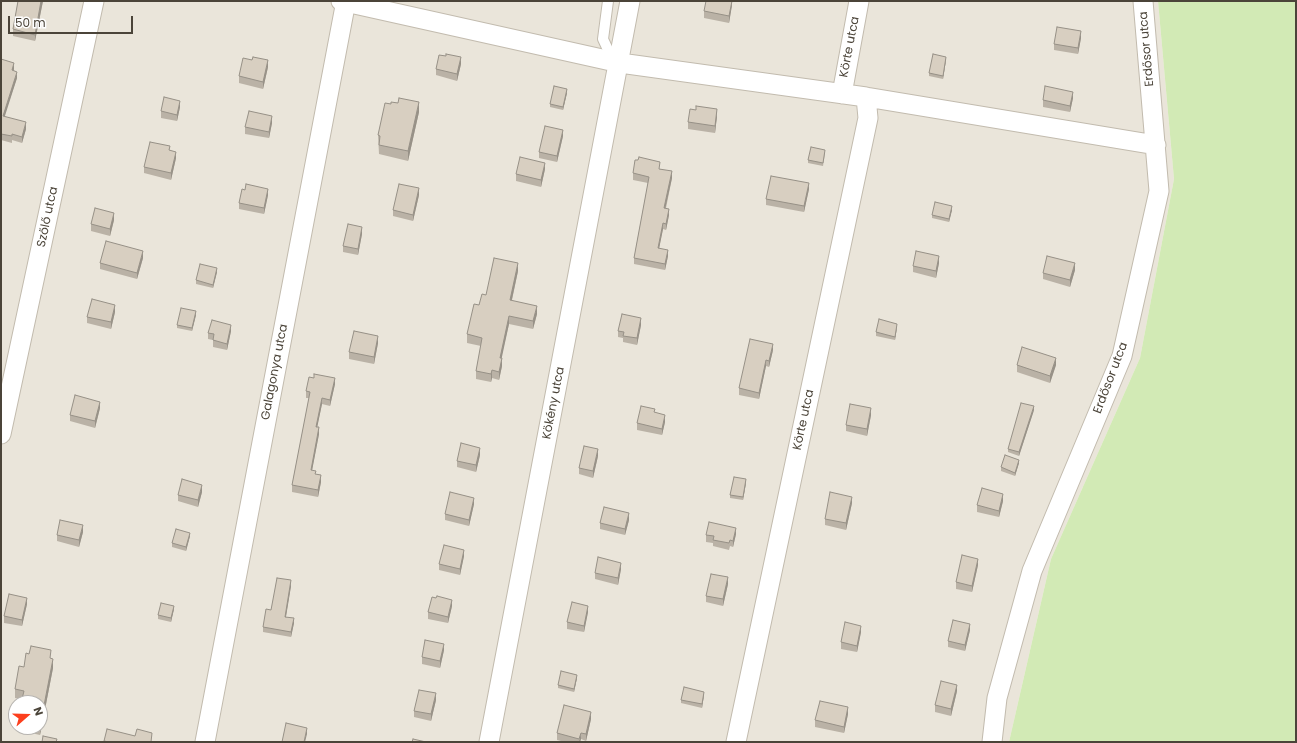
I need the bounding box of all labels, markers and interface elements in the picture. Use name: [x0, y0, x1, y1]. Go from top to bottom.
scale bar: [10, 8, 135, 34]
street label: Erdősor utca: [1137, 11, 1157, 87]
text: 50 m: [15, 14, 46, 31]
street label: Körte utca: [837, 15, 863, 79]
street label: Szőlő utca: [35, 185, 61, 249]
street label: Galagonya utca: [259, 323, 291, 421]
street label: Erdősor utca: [1091, 340, 1131, 416]
street label: Kökény utca: [540, 366, 568, 440]
street label: Körte utca: [791, 388, 817, 452]
north arrow: [8, 695, 48, 735]
text: N: [29, 705, 47, 718]

